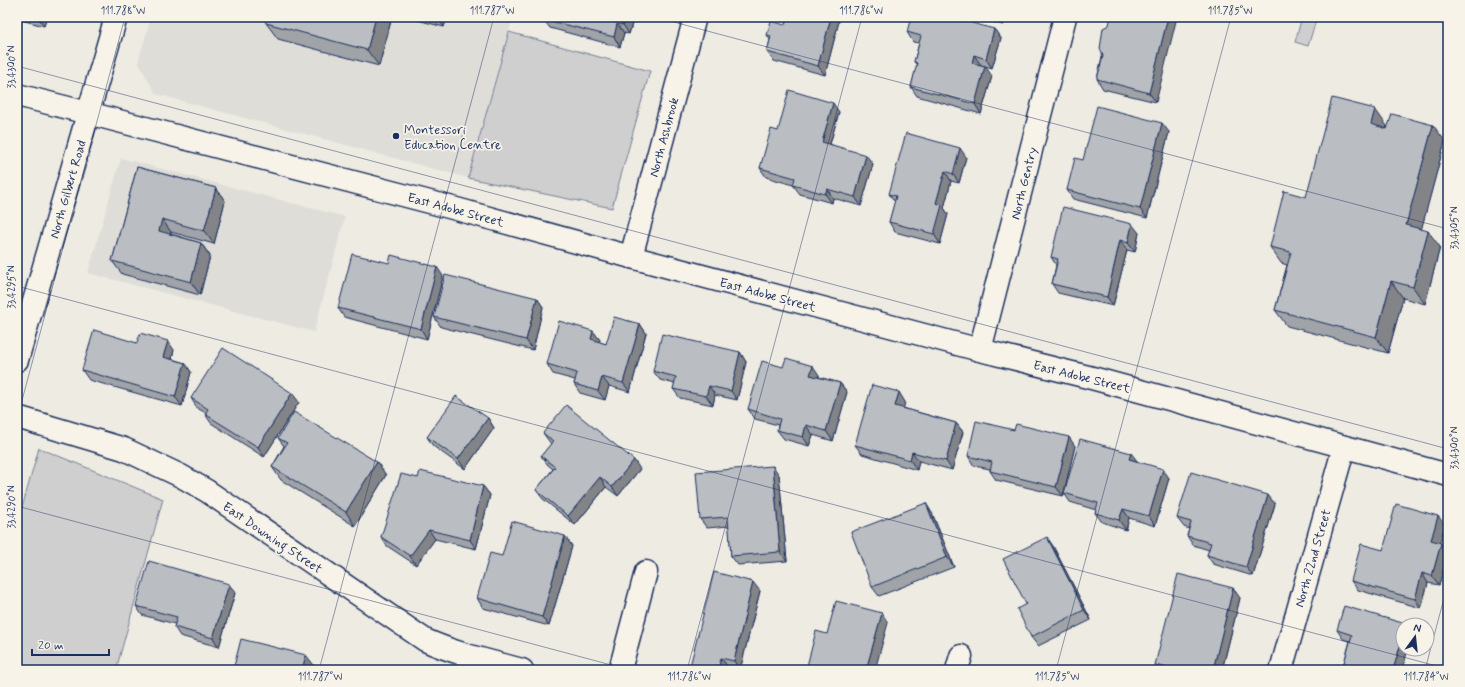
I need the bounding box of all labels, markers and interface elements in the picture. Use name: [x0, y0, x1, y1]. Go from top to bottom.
text: 111.788°W: [101, 4, 145, 18]
text: 111.787°W: [470, 4, 514, 18]
text: 111.786°W: [839, 4, 883, 18]
text: 111.785°W: [1208, 4, 1252, 18]
text: 33.4300°N: [5, 45, 19, 88]
street label: North Ashbrook: [646, 95, 683, 179]
place label: Montessori Education Centre: [404, 122, 501, 154]
marker: Montessori Education Centre: [391, 131, 401, 141]
street label: North Gilbert Road: [46, 138, 91, 241]
street label: North Gentry: [1007, 145, 1042, 221]
street label: East Adobe Street: [405, 189, 506, 232]
text: 33.4305°N: [1448, 206, 1462, 250]
text: 33.4295°N: [5, 265, 19, 309]
street label: East Adobe Street: [717, 274, 818, 317]
street label: East Adobe Street: [1031, 357, 1132, 398]
text: 33.4300°N: [1448, 426, 1462, 469]
text: 33.4290°N: [5, 485, 19, 529]
street label: East Downing Street: [218, 499, 325, 580]
street label: North 22nd Street: [1291, 507, 1336, 609]
north arrow: [1395, 617, 1435, 657]
text: N: [1412, 621, 1423, 636]
scale bar: [32, 631, 109, 657]
text: 20 m: [38, 638, 64, 654]
text: 111.787°W: [298, 670, 342, 684]
text: 111.786°W: [667, 670, 711, 684]
text: 111.785°W: [1035, 670, 1079, 684]
text: 111.784°W: [1404, 670, 1448, 684]

